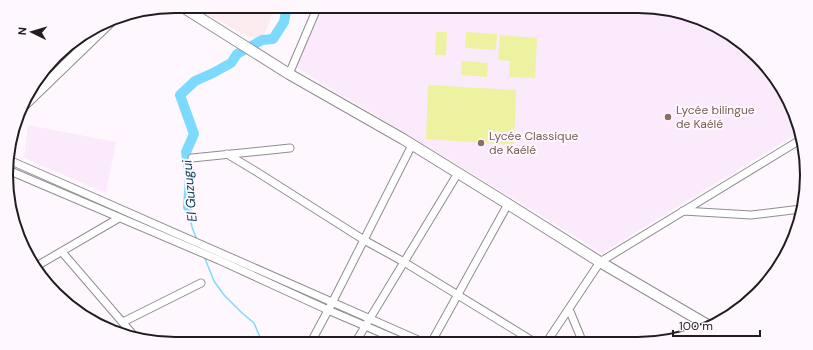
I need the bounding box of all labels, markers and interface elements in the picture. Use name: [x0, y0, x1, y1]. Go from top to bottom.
north arrow: [12, 12, 52, 52]
text: N: [15, 27, 29, 36]
place label: Lycée bilingue de Kaélé: [676, 102, 755, 132]
marker: Lycée bilingue de Kaélé: [663, 112, 673, 122]
place label: Lycée Classique de Kaélé: [489, 128, 579, 158]
marker: Lycée Classique de Kaélé: [476, 138, 486, 148]
water label: El Guzugui: [178, 158, 201, 223]
scale bar: [673, 312, 760, 338]
text: 100 m: [679, 318, 713, 334]

